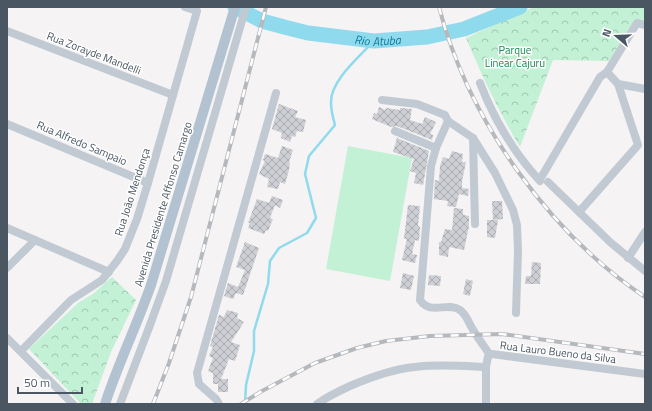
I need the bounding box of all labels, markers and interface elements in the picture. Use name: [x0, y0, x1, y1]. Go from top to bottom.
north arrow: [596, 16, 636, 56]
text: N: [598, 27, 615, 39]
street label: Rua Zorayde Mandelli: [44, 28, 144, 78]
water label: Rio Atuba: [353, 29, 402, 51]
park label: Parque Linear Cajuru: [485, 42, 545, 71]
street label: Rua Alfredo Sampaio: [34, 117, 130, 169]
street label: Avenida Presidente Affonso Camargo: [130, 119, 196, 288]
street label: Rua João Mendonça: [110, 145, 154, 238]
street label: Rua Lauro Bueno da Silva: [499, 337, 617, 367]
scale bar: [18, 369, 82, 395]
text: 50 m: [24, 373, 50, 392]

